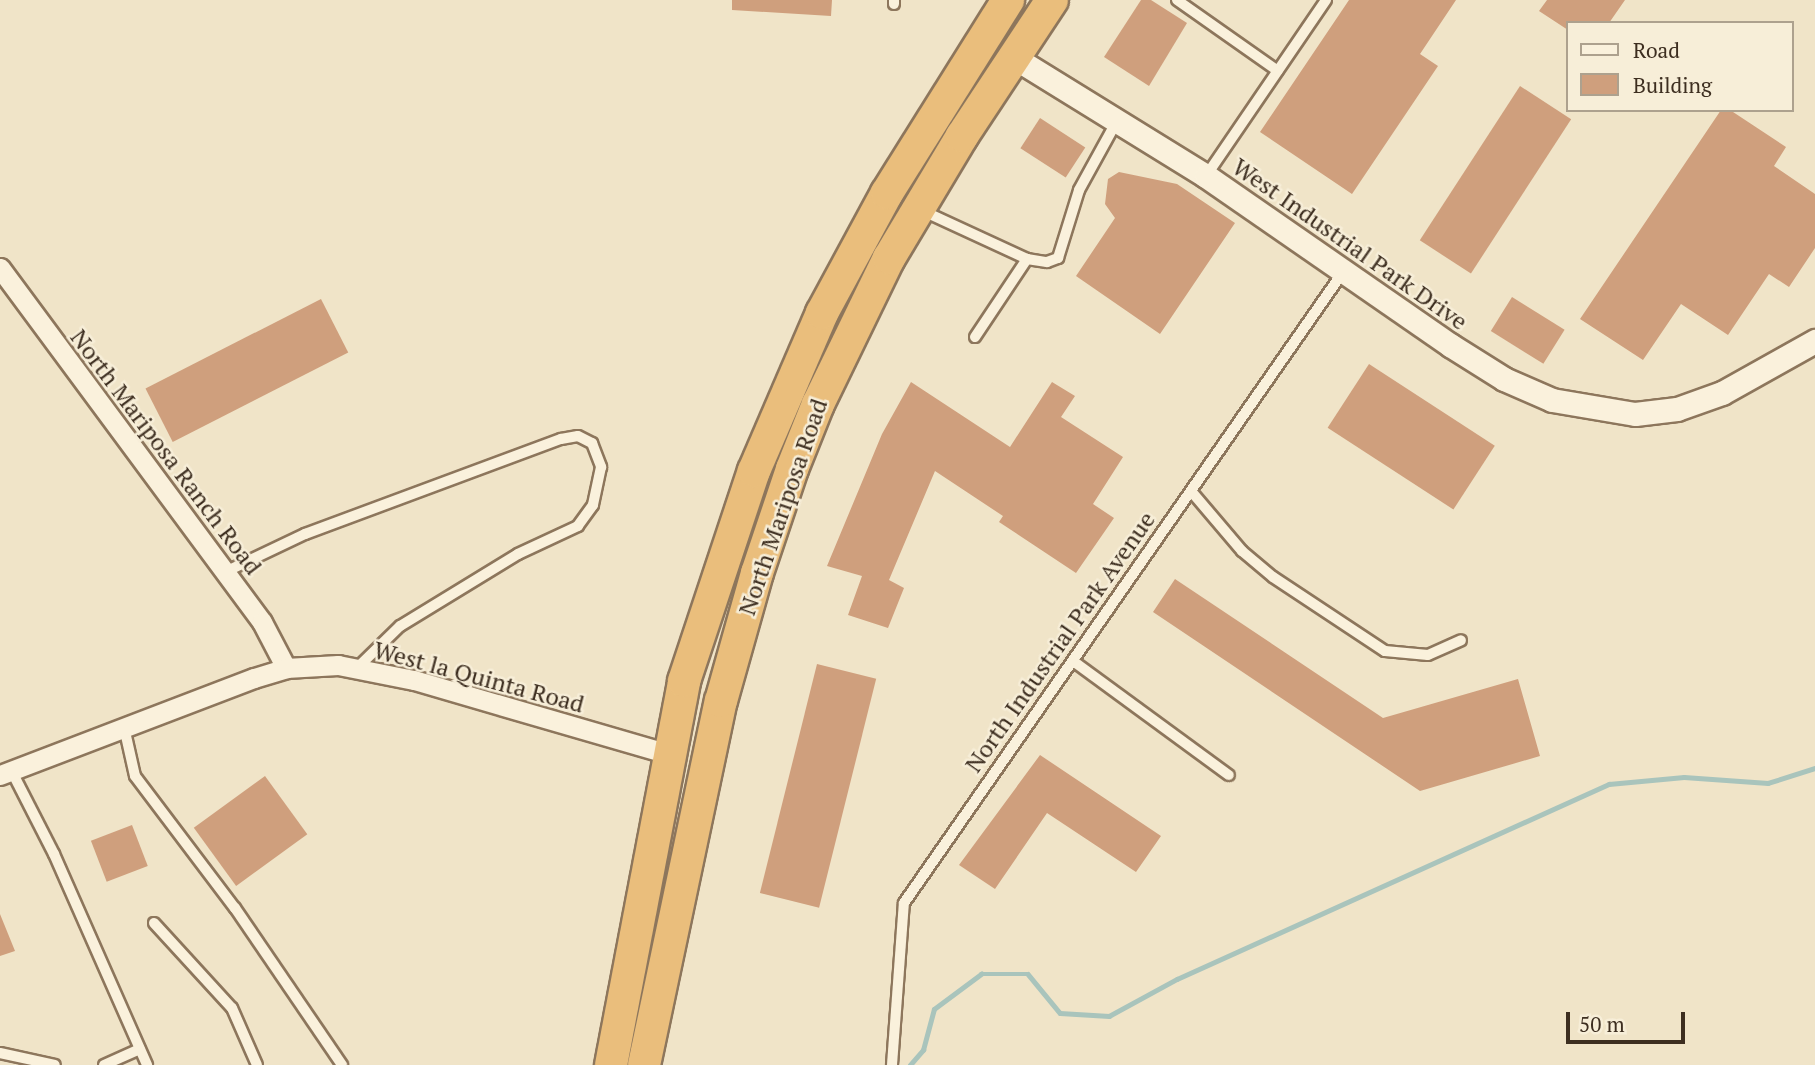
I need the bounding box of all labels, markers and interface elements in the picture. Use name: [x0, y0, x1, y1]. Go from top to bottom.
legend: [1566, 21, 1794, 112]
text: Road: [1633, 36, 1680, 64]
text: Building: [1633, 71, 1712, 99]
street label: West Industrial Park Drive: [1227, 152, 1473, 336]
street label: North Mariposa Ranch Road: [64, 324, 268, 580]
street label: North Mariposa Road: [732, 395, 834, 619]
street label: North Industrial Park Avenue: [959, 506, 1161, 778]
street label: West la Quinta Road: [371, 635, 587, 719]
scale bar: [1570, 998, 1689, 1042]
text: 50 m: [1579, 1010, 1625, 1038]

